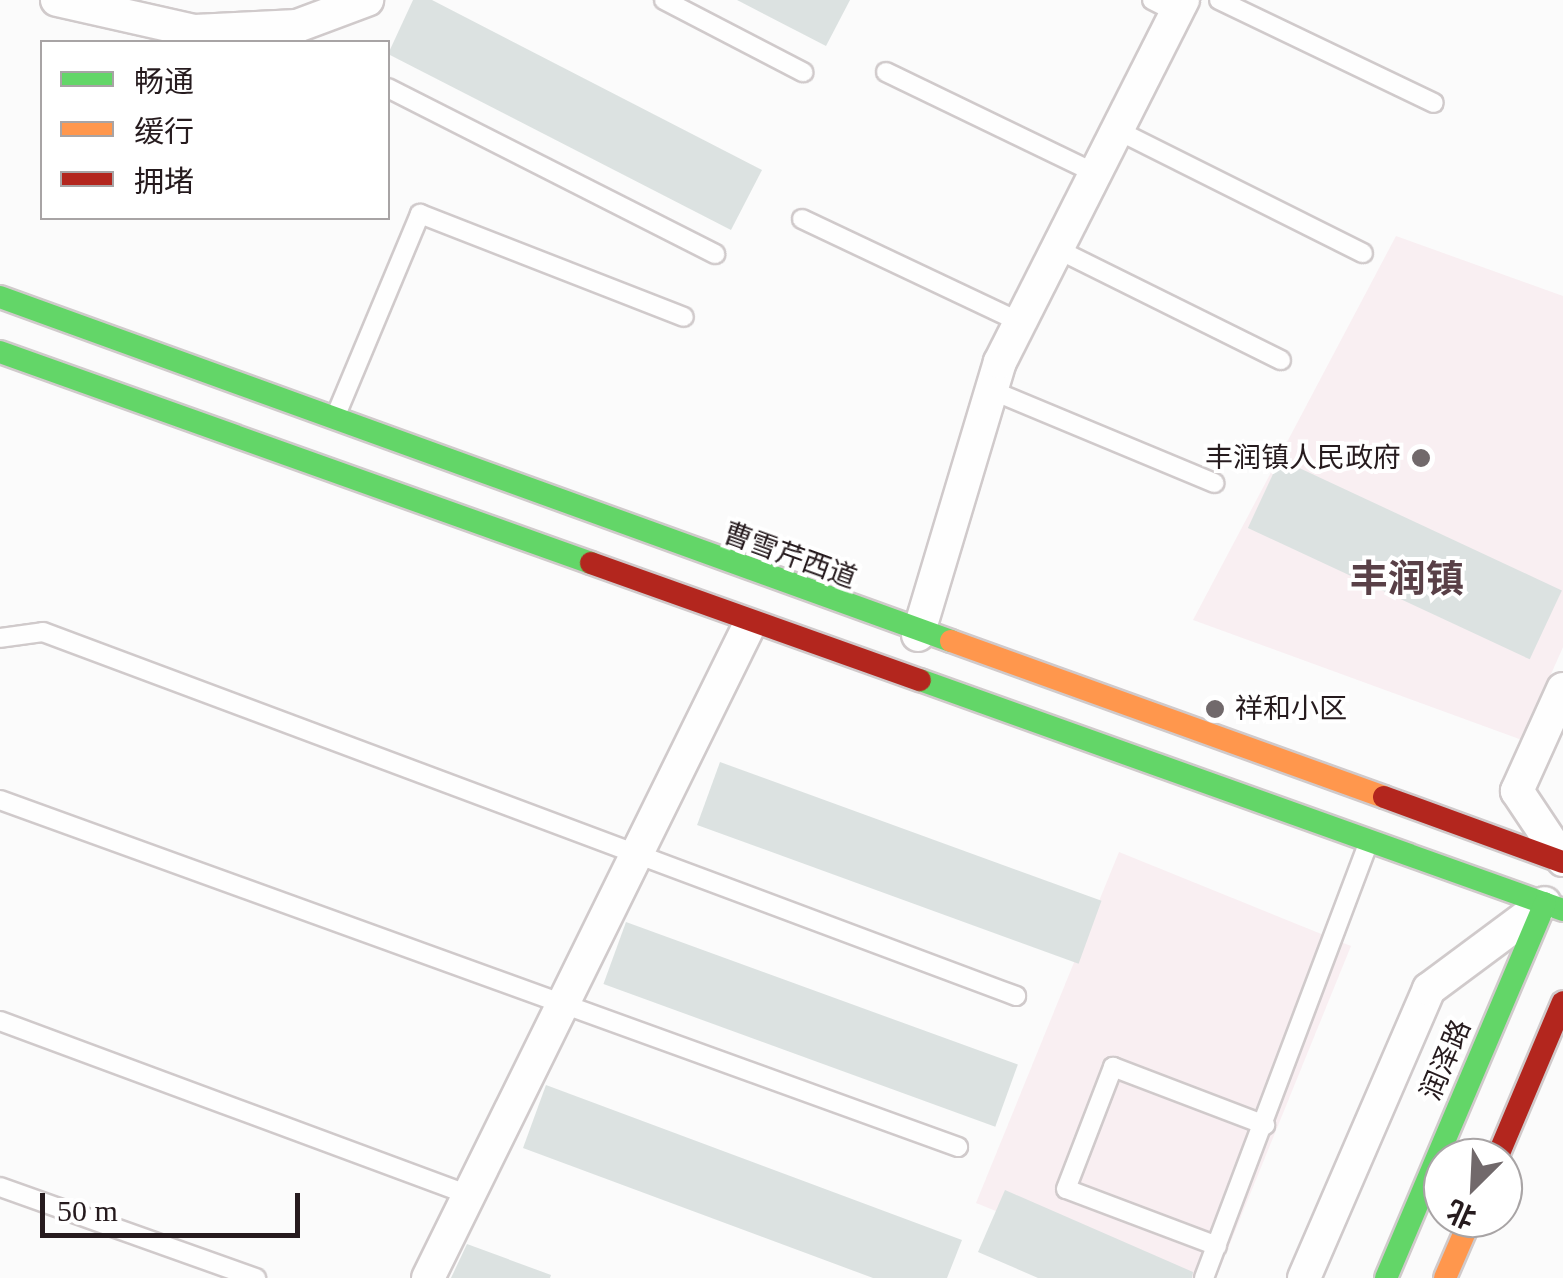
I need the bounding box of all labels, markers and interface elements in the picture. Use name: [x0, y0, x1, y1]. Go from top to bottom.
legend: [40, 40, 390, 220]
text: 畅通: [134, 65, 194, 98]
text: 缓行: [134, 115, 194, 148]
text: 拥堵: [134, 165, 194, 198]
place label: 丰润镇人民政府: [1205, 441, 1401, 475]
marker: 丰润镇人民政府: [1410, 447, 1432, 469]
street label: 曹雪芹西道: [718, 516, 862, 596]
district label: 丰润镇: [1350, 557, 1464, 603]
place label: 祥和小区: [1235, 692, 1347, 726]
marker: 祥和小区: [1204, 698, 1226, 720]
street label: 润泽路: [1414, 1015, 1478, 1105]
north arrow: [1423, 1138, 1523, 1238]
scale bar: [45, 1173, 305, 1235]
text: 50 m: [57, 1194, 118, 1227]
text: 北: [1442, 1194, 1481, 1234]

